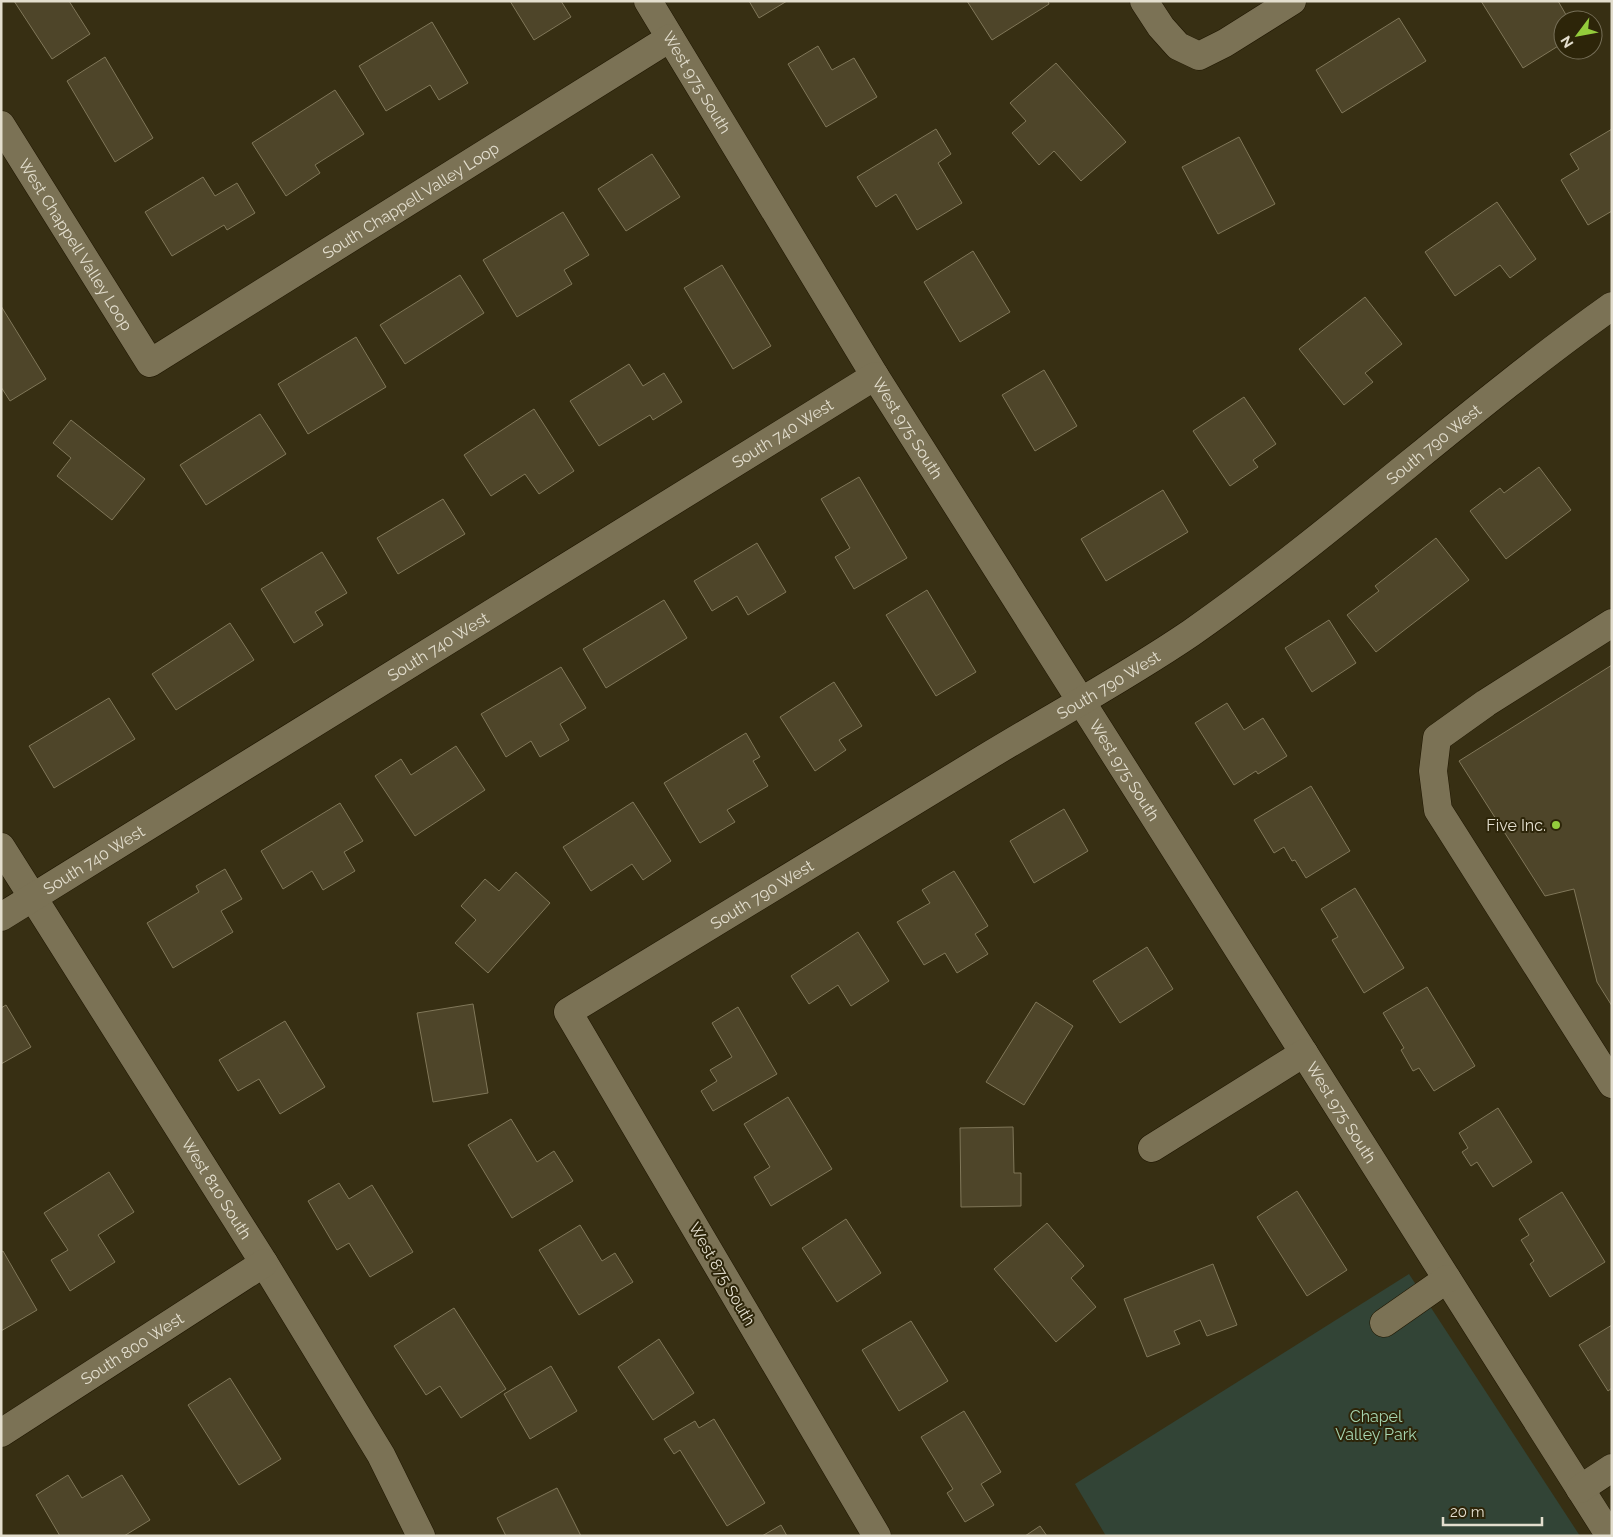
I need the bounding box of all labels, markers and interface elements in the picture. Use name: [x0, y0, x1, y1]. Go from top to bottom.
north arrow: [1553, 10, 1603, 60]
street label: West 975 South: [659, 28, 735, 137]
text: N: [1557, 33, 1577, 51]
street label: South Chappell Valley Loop: [319, 138, 502, 262]
street label: West Chappell Valley Loop: [15, 155, 137, 334]
street label: West 975 South: [869, 374, 947, 482]
street label: South 740 West: [728, 394, 837, 472]
street label: South 790 West: [1382, 400, 1485, 488]
street label: South 740 West: [384, 608, 493, 685]
street label: South 790 West: [1053, 646, 1164, 723]
street label: West 975 South: [1086, 716, 1164, 824]
place label: Five Inc.: [1486, 816, 1546, 835]
marker: Five Inc.: [1550, 819, 1562, 831]
street label: South 740 West: [40, 821, 148, 898]
street label: South 790 West: [707, 855, 817, 933]
street label: West 975 South: [1302, 1058, 1381, 1166]
street label: West 810 South: [178, 1134, 256, 1243]
street label: West 875 South: [685, 1219, 759, 1329]
street label: South 800 West: [77, 1308, 187, 1388]
park label: Chapel Valley Park: [1335, 1407, 1417, 1444]
scale bar: [1443, 1494, 1542, 1526]
text: 20 m: [1450, 1503, 1485, 1521]

